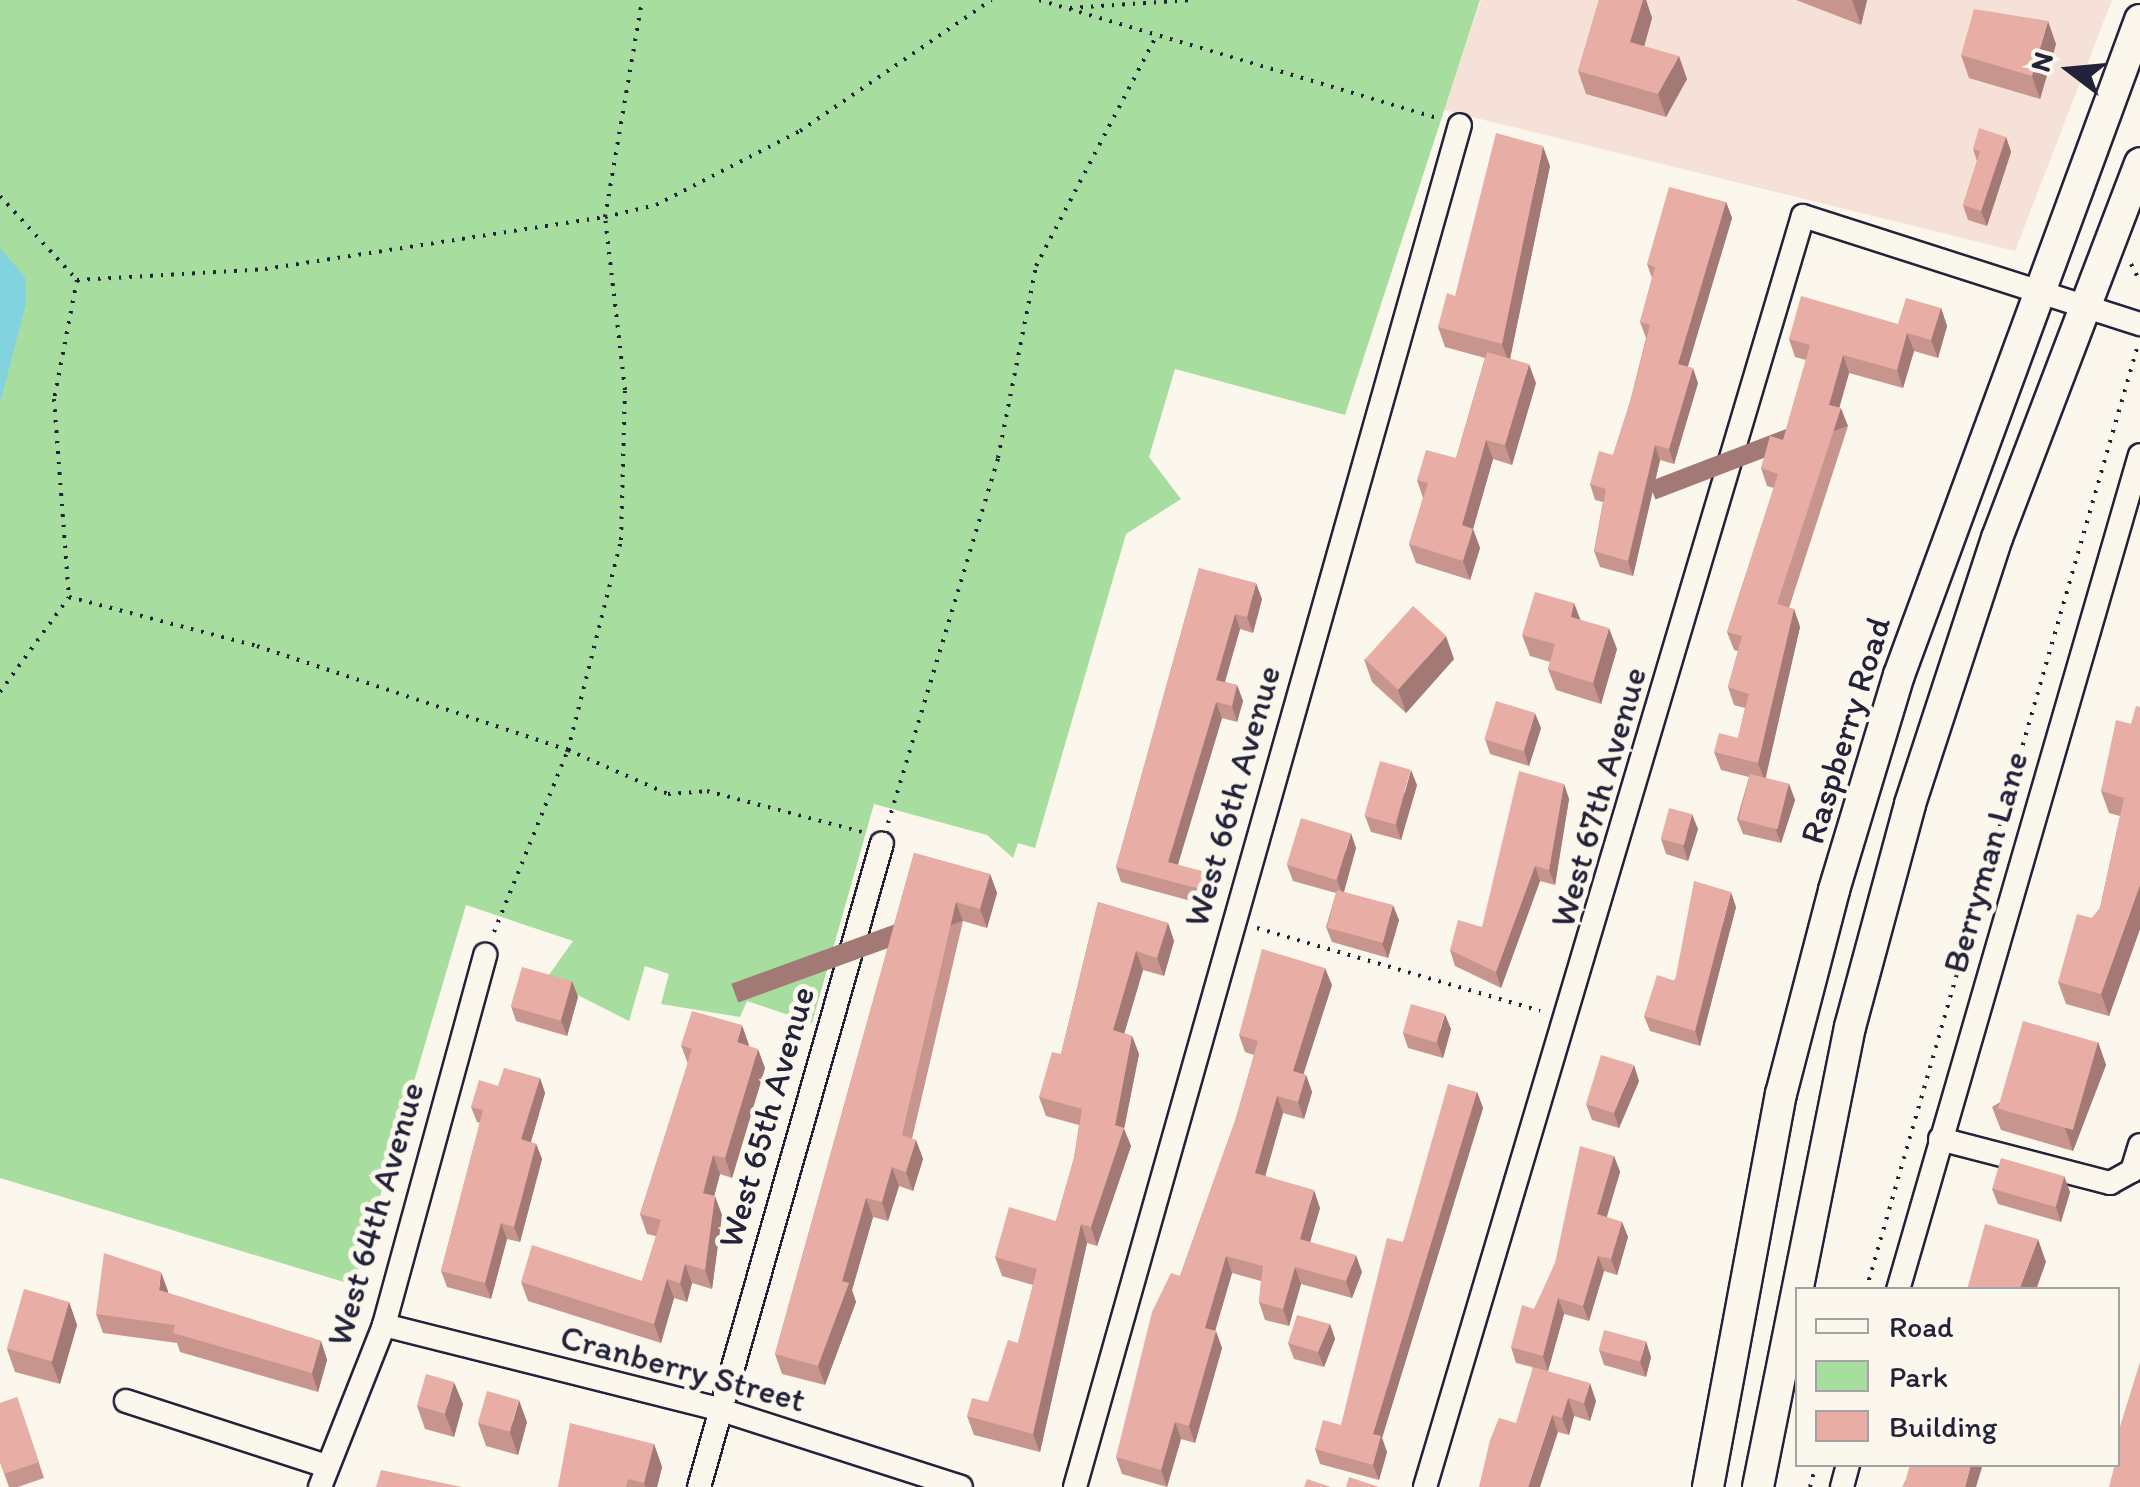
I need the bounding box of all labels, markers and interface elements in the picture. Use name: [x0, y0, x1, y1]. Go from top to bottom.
north arrow: [2020, 20, 2120, 120]
text: N: [2022, 48, 2060, 76]
street label: Raspberry Road: [1791, 612, 1899, 848]
street label: West 66th Avenue: [1175, 662, 1289, 930]
street label: West 67th Avenue: [1541, 663, 1655, 931]
street label: Berryman Lane: [1933, 746, 2037, 978]
street label: West 65th Avenue: [709, 983, 823, 1251]
street label: West 64th Avenue: [318, 1078, 432, 1350]
legend: [1795, 1287, 2120, 1467]
text: Road: [1889, 1308, 1954, 1345]
street label: Cranberry Street: [556, 1315, 810, 1421]
text: Park: [1889, 1358, 1948, 1395]
text: Building: [1889, 1408, 1997, 1445]

